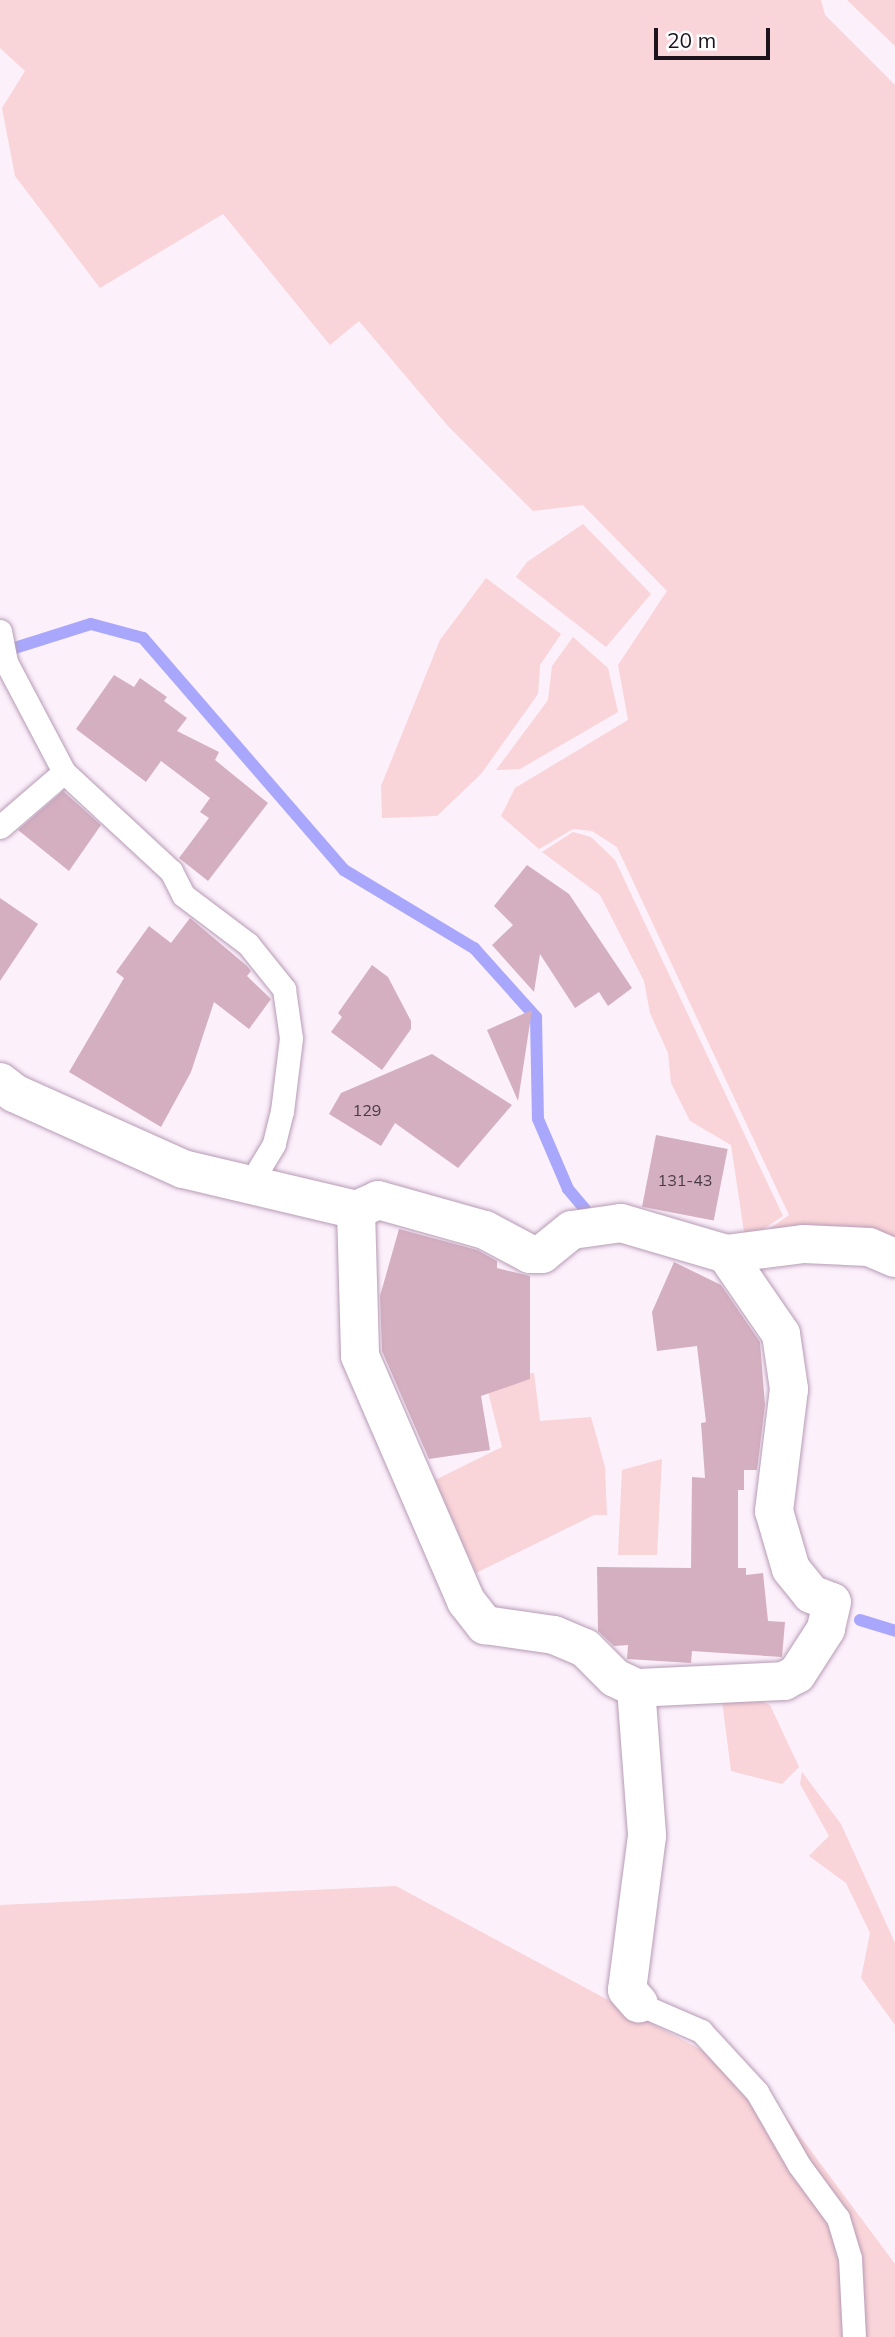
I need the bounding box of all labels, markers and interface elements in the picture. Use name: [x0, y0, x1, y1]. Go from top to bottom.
scale bar: [657, 14, 772, 58]
text: 20 m: [667, 27, 716, 53]
house number: 129: [353, 1100, 381, 1120]
house number: 131-43: [658, 1170, 712, 1190]

